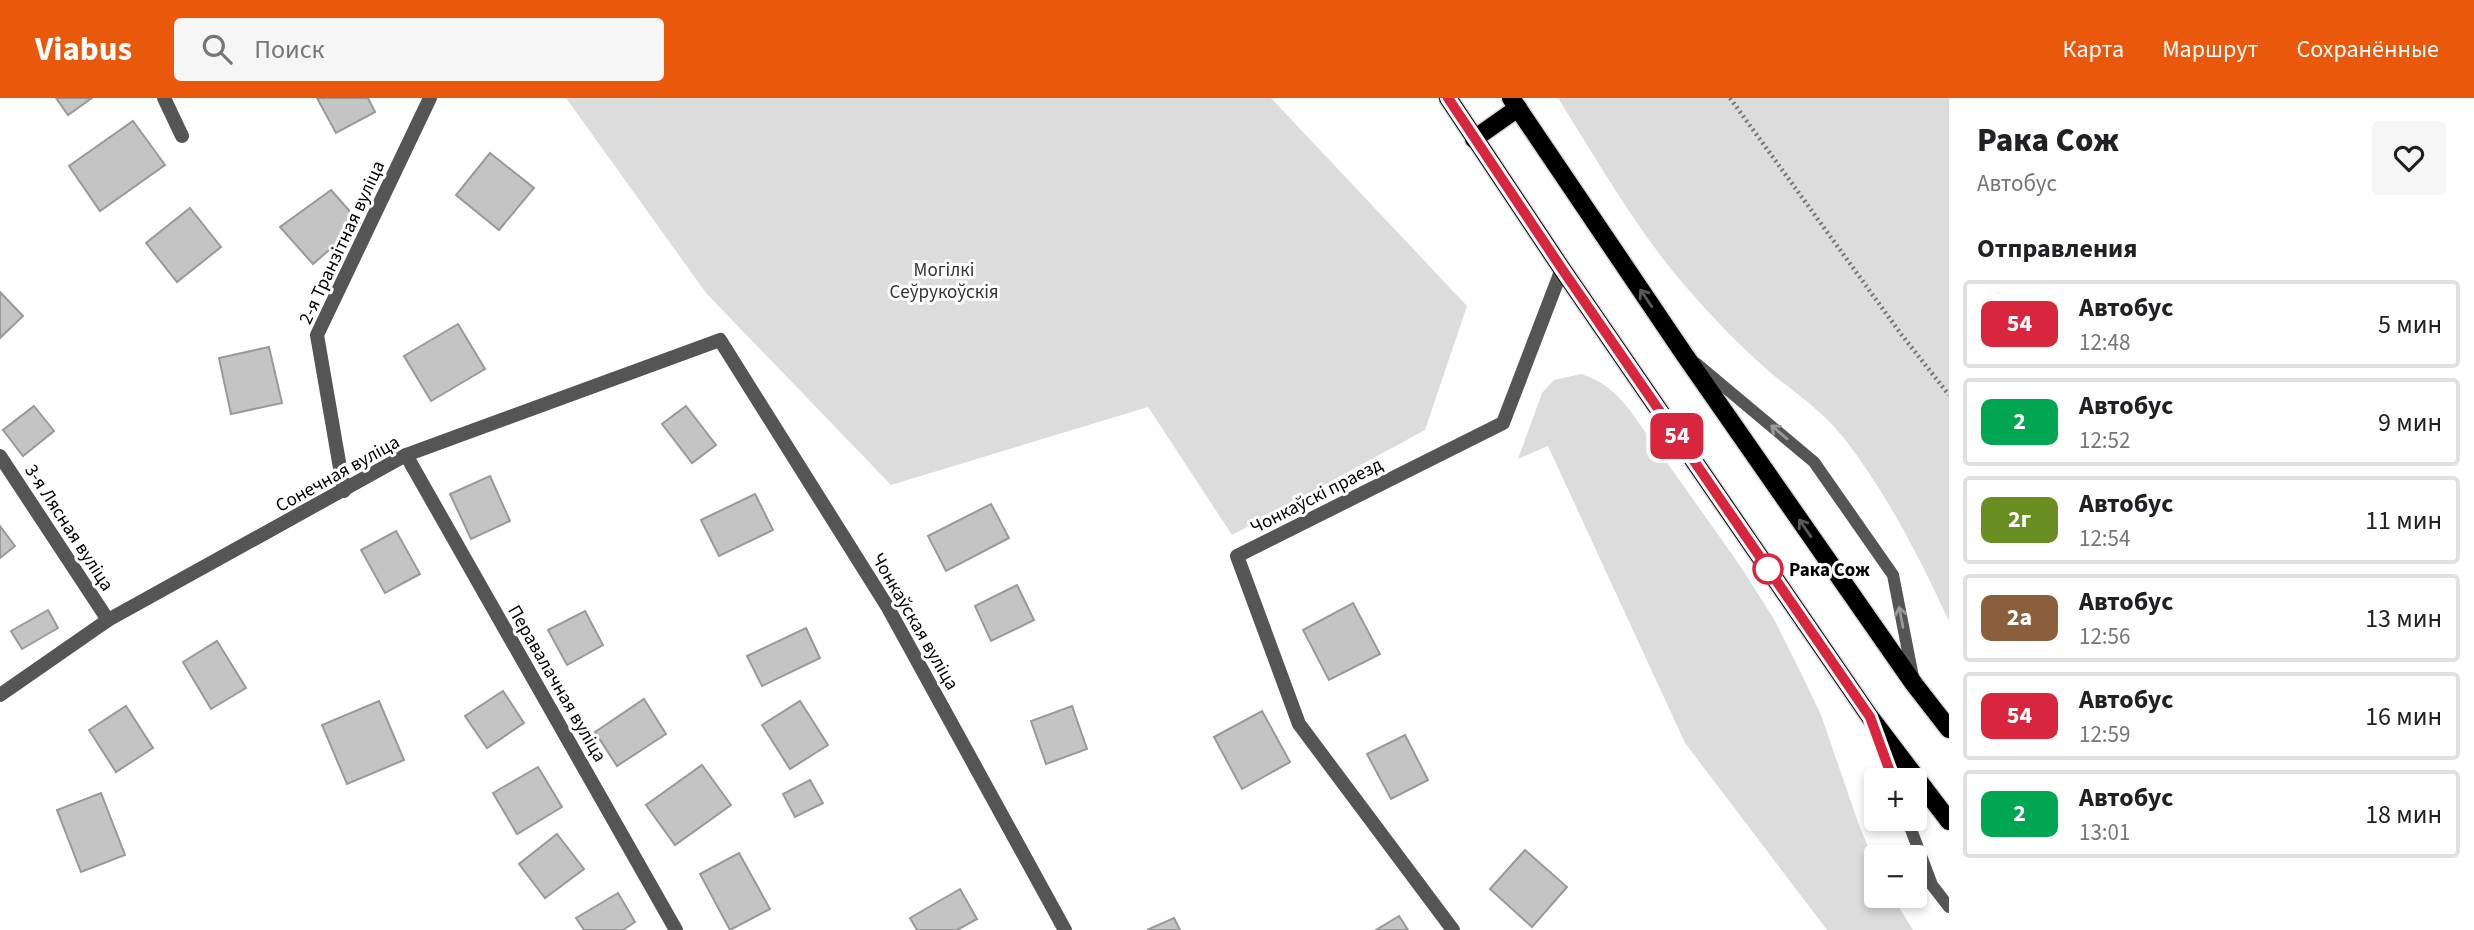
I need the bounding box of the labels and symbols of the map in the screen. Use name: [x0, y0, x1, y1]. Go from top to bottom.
street label: 2-я Транзітная вуліца: [293, 156, 392, 329]
park label: Могілкі Сеўрукоўскія: [889, 257, 999, 306]
one-way arrow: [1639, 289, 1653, 308]
line badge: 54: [1646, 413, 1708, 459]
one-way arrow: [1770, 424, 1788, 440]
street label: Сонечная вуліца: [271, 429, 405, 520]
street label: Чонкаўскі праезд: [1246, 451, 1387, 541]
street label: 3-я Лясная вуліца: [18, 459, 120, 597]
one-way arrow: [1798, 519, 1812, 538]
street label: Чонкаўская вуліца: [864, 548, 965, 695]
marker: Рака Сож: [1753, 554, 1783, 584]
place label: Рака Сож: [1789, 557, 1870, 584]
street label: Перавалачная вуліца: [501, 600, 613, 767]
one-way arrow: [1894, 606, 1908, 629]

